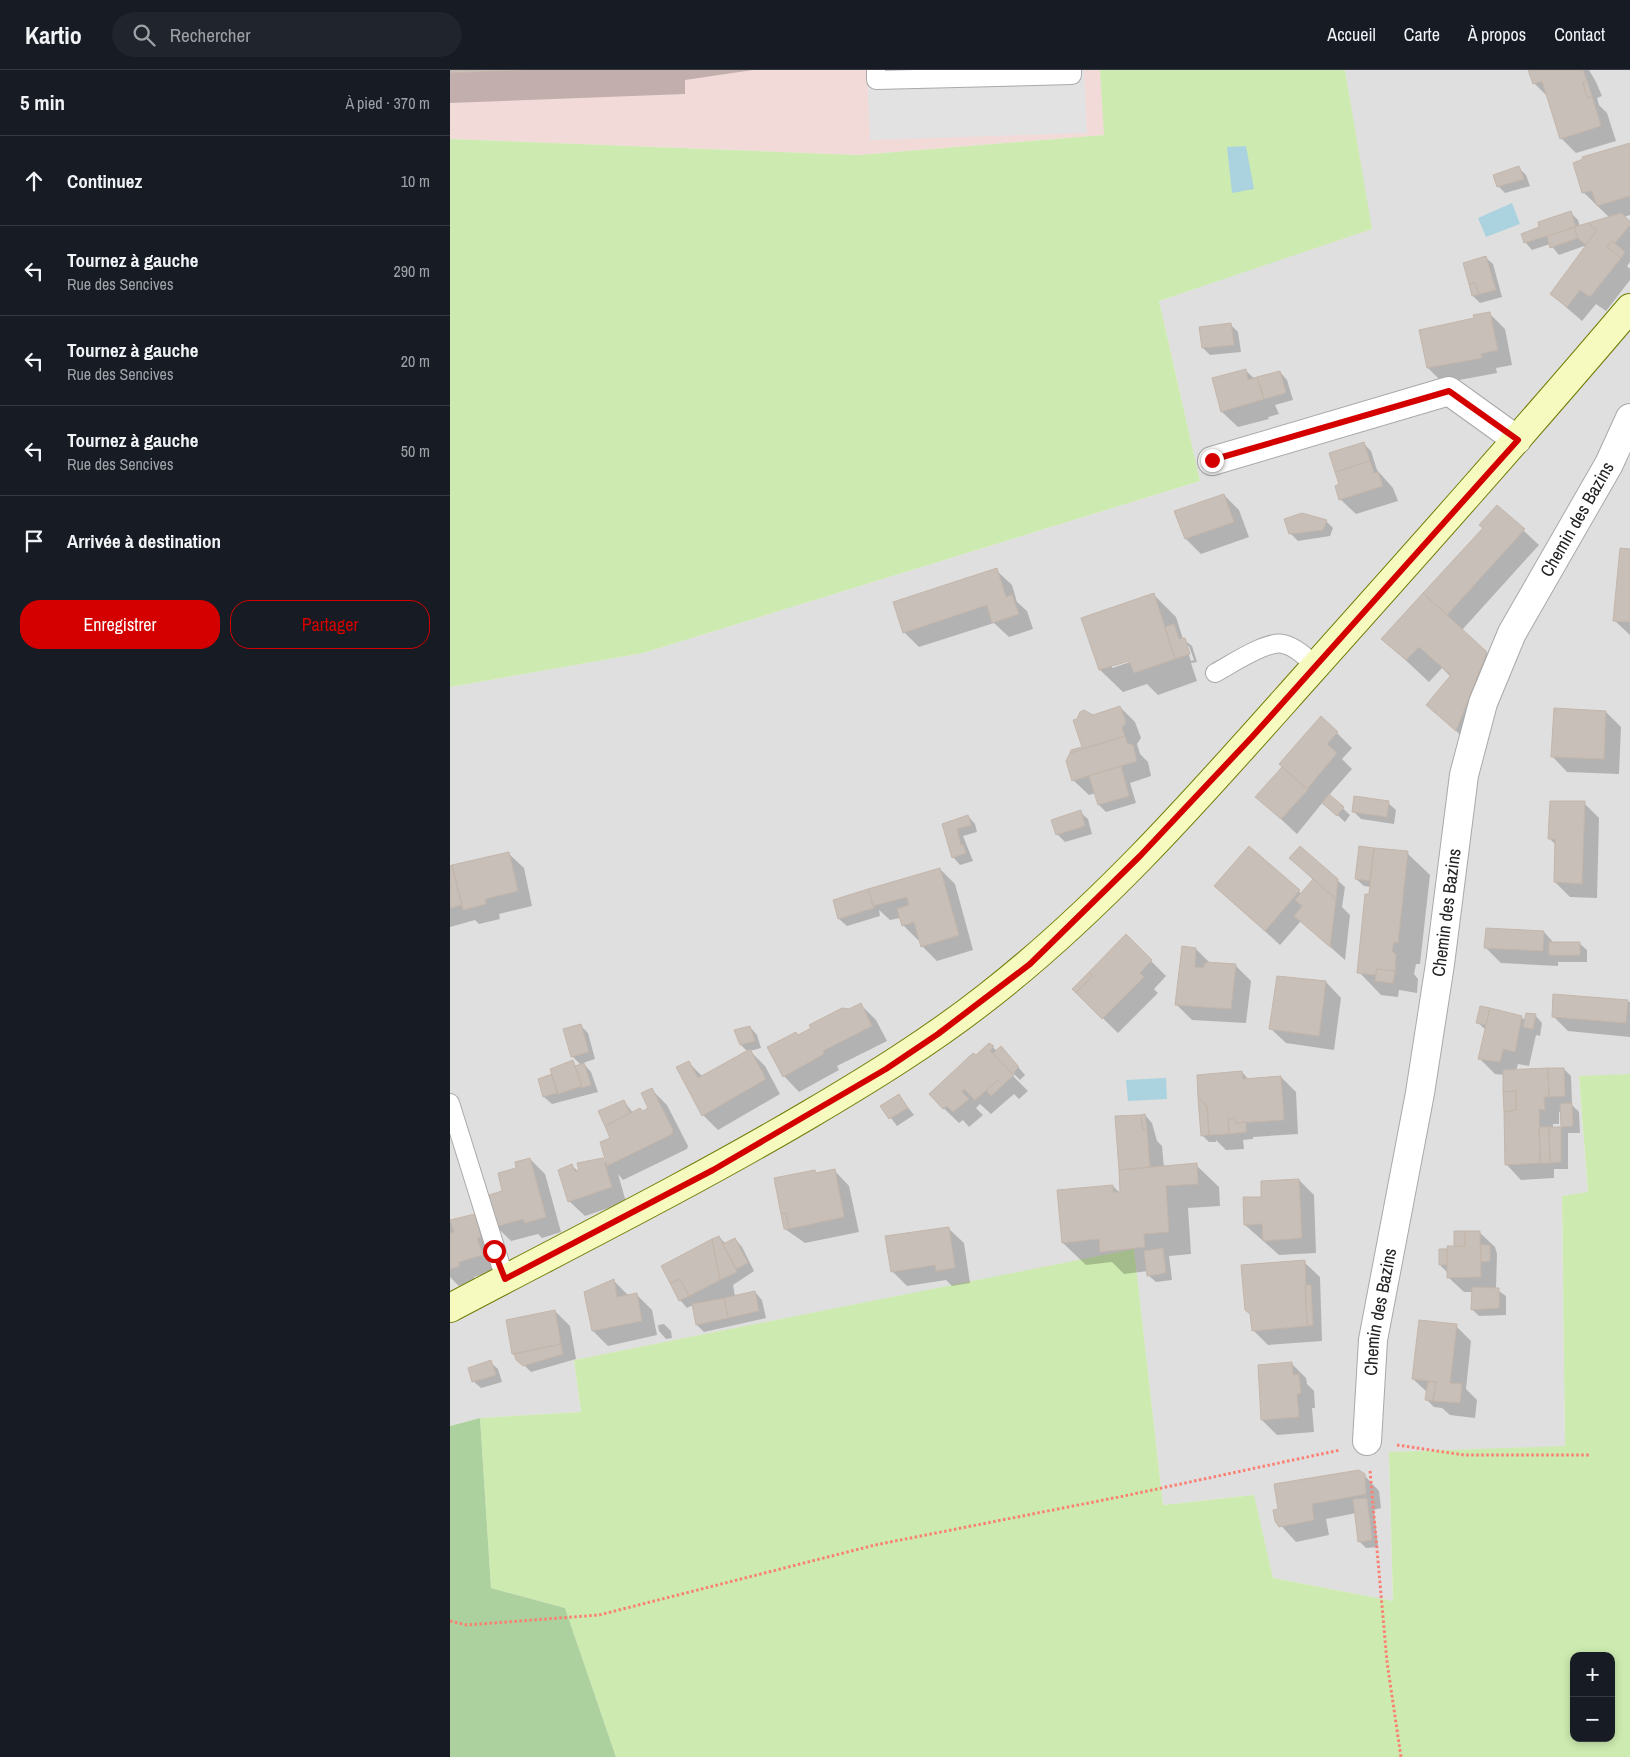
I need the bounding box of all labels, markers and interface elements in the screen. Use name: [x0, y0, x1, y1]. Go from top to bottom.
search box: [112, 12, 462, 57]
text: Kartio: [25, 19, 82, 51]
icon: search: [130, 21, 158, 49]
text: Rechercher: [170, 22, 250, 48]
text: Accueil: [1327, 22, 1376, 47]
text: Carte: [1404, 22, 1440, 47]
text: À propos: [1468, 22, 1526, 47]
text: Contact: [1554, 22, 1605, 47]
text: 5 min: [20, 88, 65, 117]
text: À pied · 370 m: [345, 92, 430, 114]
icon: ahead: [20, 167, 48, 195]
text: Continuez: [67, 168, 142, 194]
text: 10 m: [401, 170, 430, 192]
text: Tournez à gauche: [67, 247, 198, 273]
icon: left: [20, 257, 48, 285]
text: 290 m: [394, 260, 430, 282]
text: Rue des Sencives: [67, 273, 173, 295]
text: Tournez à gauche: [67, 337, 198, 363]
icon: left: [20, 347, 48, 375]
text: 20 m: [401, 350, 430, 372]
text: Rue des Sencives: [67, 363, 173, 385]
text: Tournez à gauche: [67, 427, 198, 453]
icon: left: [20, 437, 48, 465]
text: 50 m: [401, 440, 430, 462]
route end: [1201, 449, 1224, 472]
text: Rue des Sencives: [67, 453, 173, 475]
street label: Chemin des Bazins: [1534, 457, 1620, 581]
icon: arrive: [20, 527, 48, 555]
text: Arrivée à destination: [67, 528, 221, 554]
button: Enregistrer: [20, 600, 220, 649]
button: Partager: [230, 600, 430, 649]
street label: Chemin des Bazins: [1425, 847, 1467, 978]
route start: [483, 1240, 506, 1263]
street label: Chemin des Bazins: [1358, 1246, 1402, 1376]
map controls: [1570, 1652, 1615, 1742]
button: +: [1570, 1652, 1615, 1697]
button: −: [1570, 1697, 1615, 1742]

